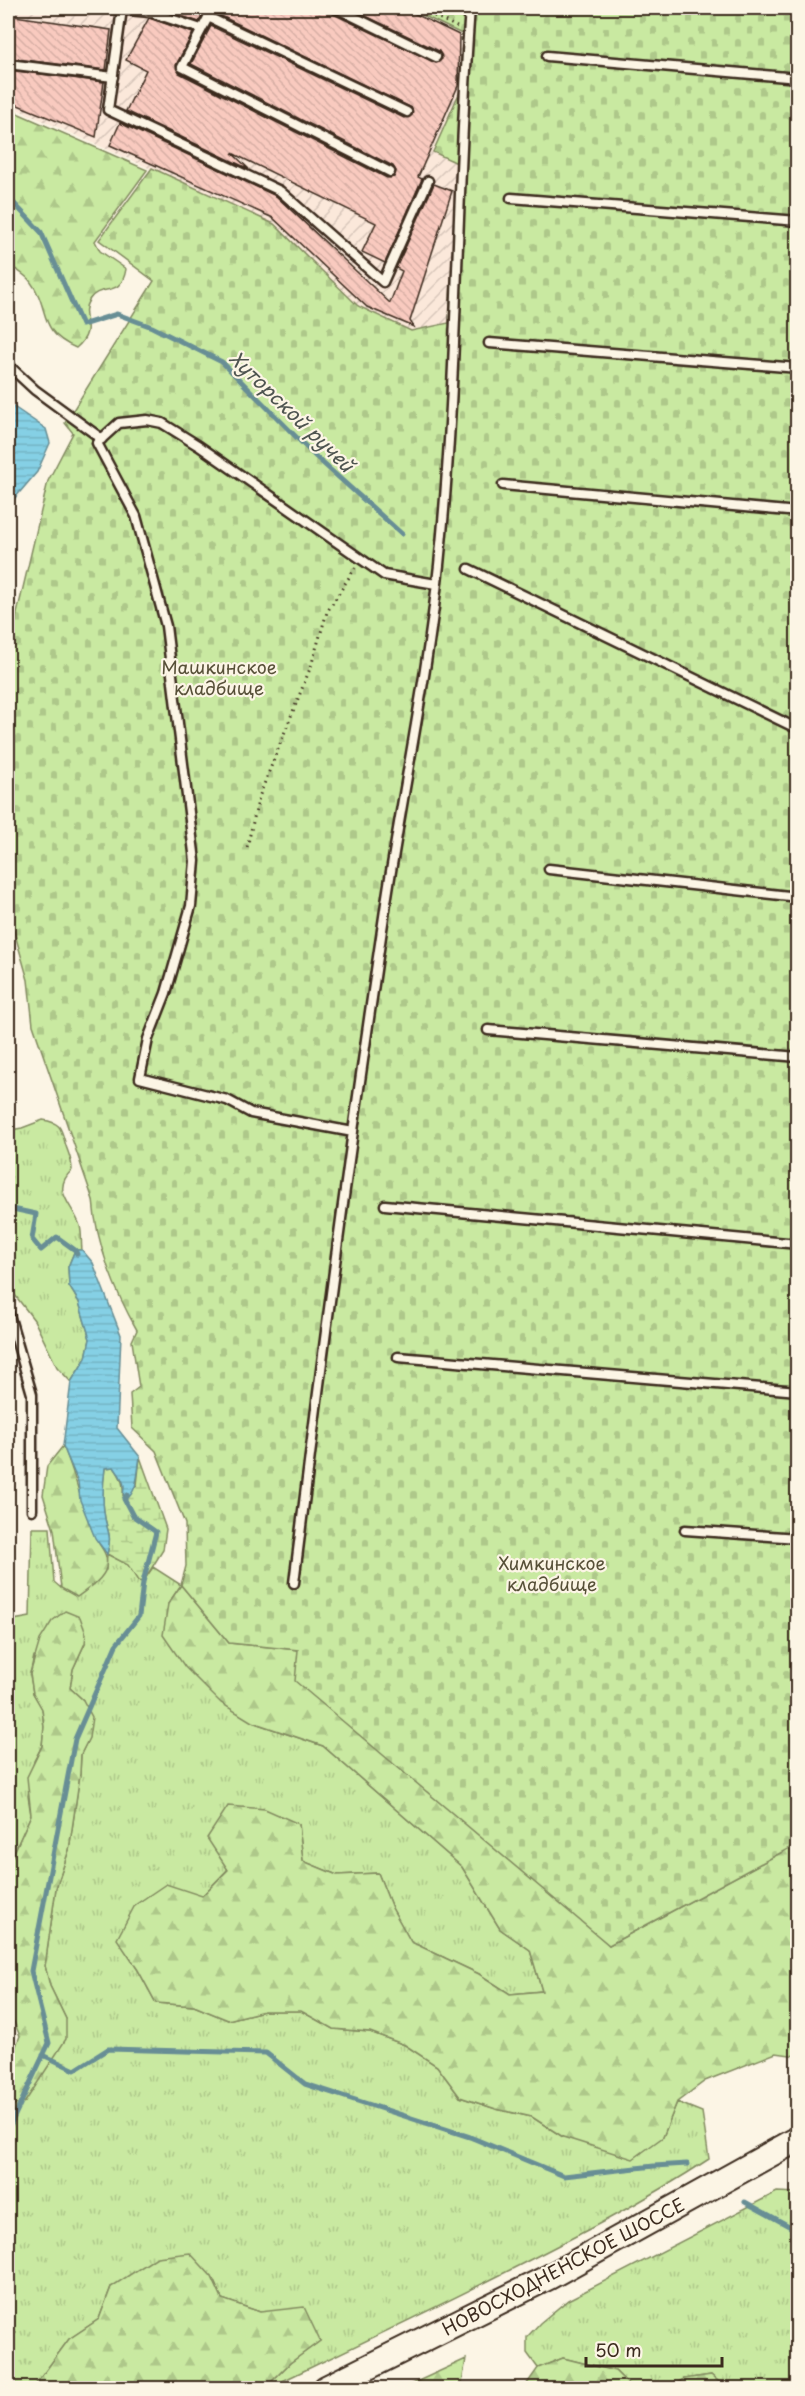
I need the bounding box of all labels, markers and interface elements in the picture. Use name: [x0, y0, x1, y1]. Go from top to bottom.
water label: Хуторской ручей: [223, 343, 363, 481]
park label: Машкинское кладбище: [161, 653, 277, 701]
park label: Химкинское кладбище: [498, 1549, 606, 1597]
street label: НОВОСХОДНЕНСКОЕ ШОССЕ: [437, 2190, 689, 2342]
scale bar: [586, 2330, 722, 2368]
text: 50 m: [595, 2336, 642, 2363]

